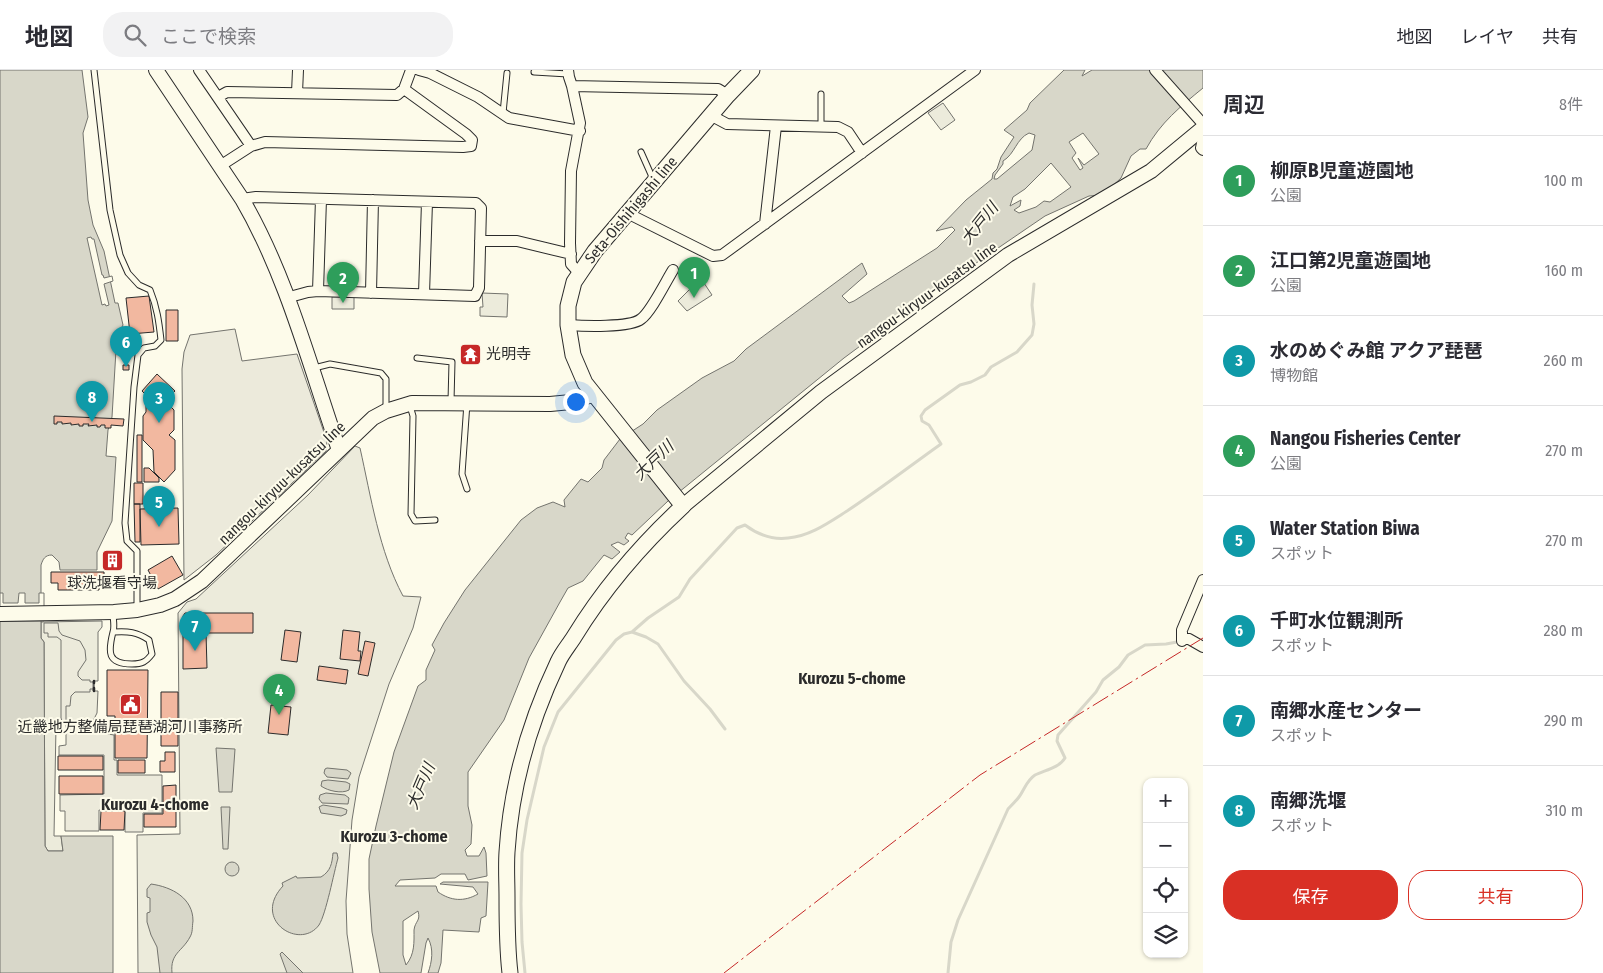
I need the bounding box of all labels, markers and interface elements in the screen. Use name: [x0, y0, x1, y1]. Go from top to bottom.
search box: [103, 12, 453, 57]
icon: search: [121, 21, 149, 49]
text: 地図: [25, 23, 73, 51]
text: ここで検索: [161, 25, 256, 48]
text: 地図: [1397, 26, 1433, 48]
text: レイヤ: [1461, 26, 1514, 48]
text: 共有: [1542, 26, 1578, 48]
text: 周辺: [1223, 92, 1265, 118]
text: 8件: [1559, 95, 1583, 114]
street label: Seta-Oishihigashi line: [581, 153, 681, 267]
text: 柳原B児童遊園地: [1270, 159, 1414, 182]
text: 1: [1236, 171, 1242, 190]
text: 100 m: [1544, 171, 1583, 190]
text: 公園: [1270, 186, 1302, 205]
water label: 大戸川: [957, 197, 1003, 248]
street label: nangou-kiryuu-kusatsu line: [853, 238, 1001, 352]
text: 江口第2児童遊園地: [1270, 249, 1431, 272]
pin: 1: [678, 257, 710, 298]
text: 2: [1235, 261, 1243, 280]
text: 160 m: [1544, 261, 1583, 280]
pin: 2: [327, 262, 359, 303]
text: 公園: [1270, 276, 1302, 295]
pin: 6: [110, 326, 142, 367]
text: 水のめぐみ館 アクア琵琶: [1270, 339, 1483, 362]
temple icon: 光明寺: [458, 342, 482, 366]
place label: 光明寺: [486, 345, 531, 363]
text: 3: [1235, 351, 1243, 370]
text: 260 m: [1544, 351, 1583, 370]
text: 博物館: [1270, 366, 1318, 385]
pin: 8: [76, 381, 108, 422]
pin: 3: [143, 382, 175, 423]
your location: [563, 389, 589, 415]
street label: nangou-kiryuu-kusatsu line: [215, 418, 349, 548]
text: Nangou Fisheries Center: [1270, 427, 1460, 450]
water label: 大戸川: [629, 435, 679, 484]
text: 4: [1235, 441, 1243, 460]
text: 270 m: [1545, 441, 1583, 460]
text: 公園: [1270, 454, 1302, 473]
pin: 5: [143, 486, 175, 527]
text: Water Station Biwa: [1270, 517, 1420, 540]
text: 5: [1235, 531, 1243, 550]
text: 270 m: [1545, 531, 1583, 550]
text: スポット: [1270, 544, 1334, 563]
building icon: 球洗堰看守場: [100, 548, 124, 572]
place label: 球洗堰看守場: [67, 574, 157, 592]
text: 千町水位観測所: [1270, 609, 1403, 632]
pin: 7: [179, 610, 211, 651]
text: 6: [1235, 621, 1243, 640]
text: 280 m: [1544, 621, 1583, 640]
text: スポット: [1270, 636, 1334, 655]
district label: Kurozu 5-chome: [798, 669, 906, 688]
pin: 4: [263, 674, 295, 715]
public building icon: 近畿地方整備局琵琶湖河川事務所: [118, 692, 142, 716]
text: 南郷水産センター: [1270, 699, 1422, 722]
text: 7: [1236, 711, 1242, 730]
text: 290 m: [1544, 711, 1583, 730]
place label: 近畿地方整備局琵琶湖河川事務所: [17, 718, 243, 736]
text: スポット: [1270, 726, 1334, 745]
water label: 大戸川: [402, 759, 439, 812]
map controls: [1143, 778, 1188, 958]
button: +: [1143, 778, 1188, 823]
text: 南郷洗堰: [1270, 789, 1346, 812]
district label: Kurozu 4-chome: [101, 795, 209, 814]
text: 8: [1235, 801, 1243, 820]
text: 310 m: [1546, 801, 1583, 820]
text: スポット: [1270, 816, 1334, 835]
button: −: [1143, 823, 1188, 868]
district label: Kurozu 3-chome: [340, 827, 448, 846]
button: locate: [1143, 868, 1188, 913]
button: 保存: [1223, 870, 1398, 920]
button: 共有: [1408, 870, 1583, 920]
button: layers: [1143, 913, 1188, 958]

